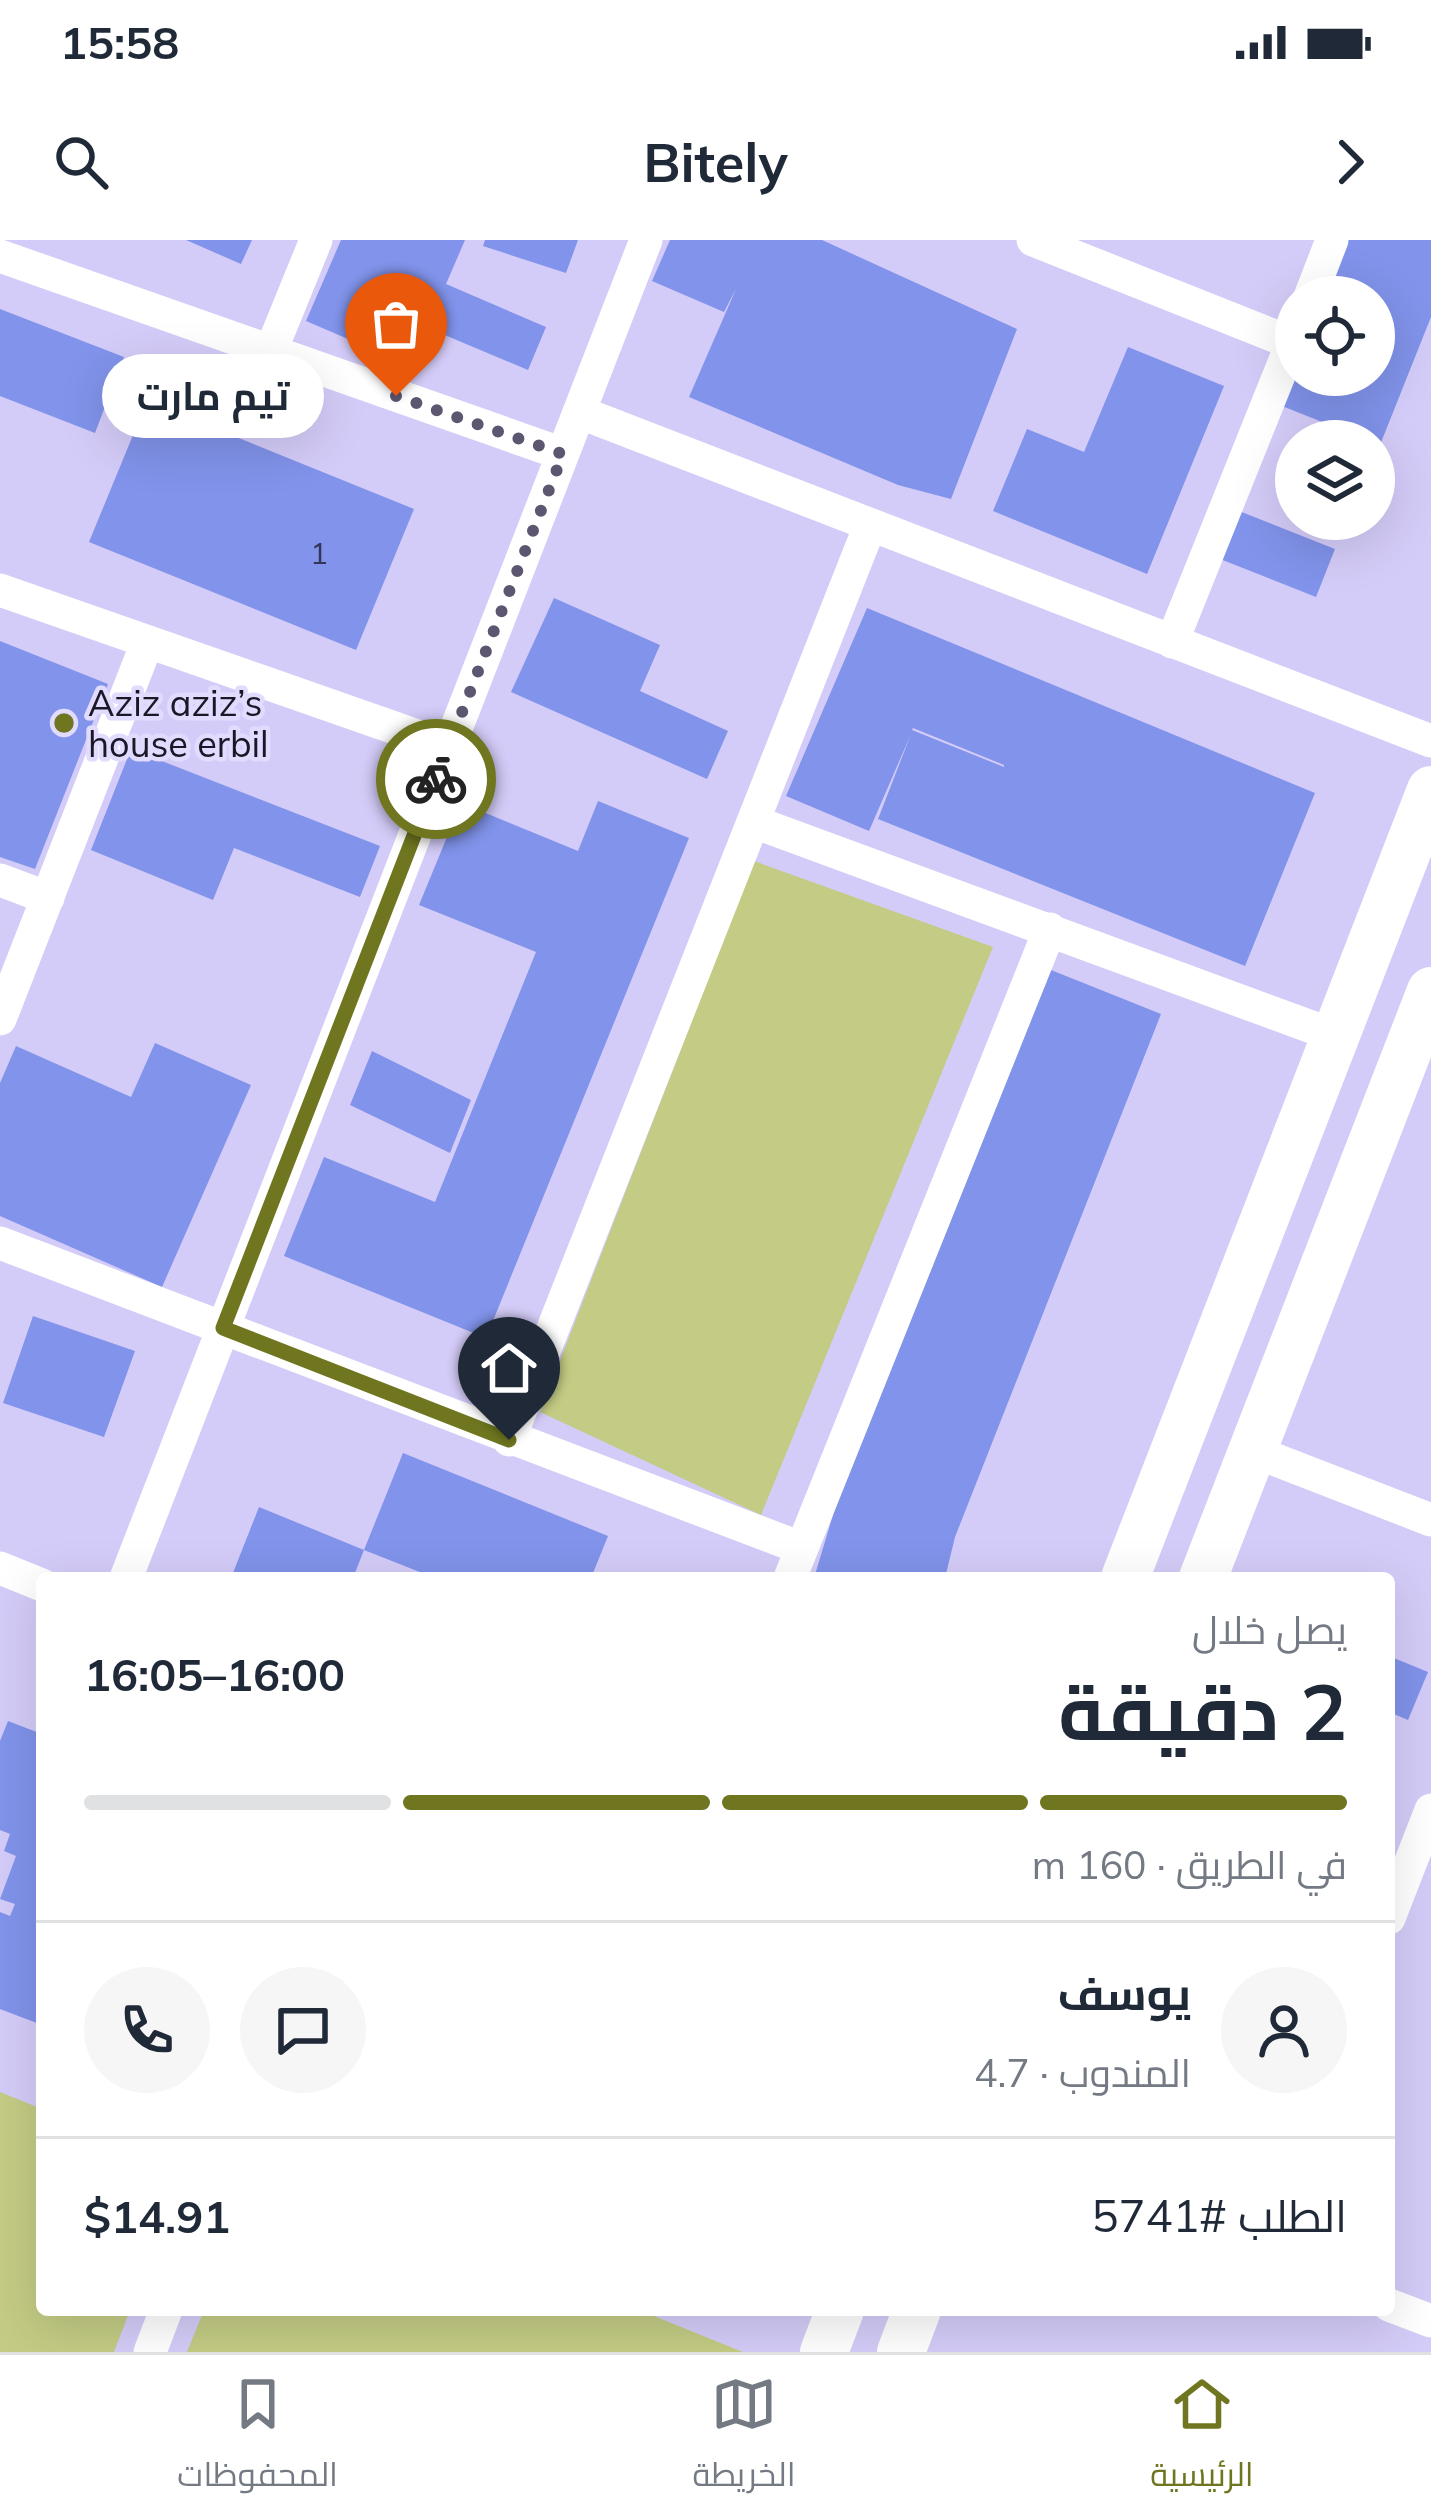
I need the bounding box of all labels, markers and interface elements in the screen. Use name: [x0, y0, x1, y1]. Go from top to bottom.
text: 15:58: [60, 14, 179, 70]
text: Bitely: [643, 128, 788, 196]
icon: search: [48, 129, 114, 195]
icon: forward: [1317, 129, 1383, 195]
pin: [345, 273, 447, 396]
map controls: [1275, 276, 1395, 540]
button: locate: [1275, 276, 1395, 396]
icon: bag: [363, 291, 429, 357]
callout: تيم مارت: [102, 354, 324, 438]
text: تيم مارت: [137, 371, 289, 420]
button: layers: [1275, 420, 1395, 540]
house number: 1: [310, 534, 328, 572]
place label: Aziz aziz’s house erbil: [88, 680, 269, 766]
marker: Aziz aziz’s house erbil: [51, 710, 77, 736]
courier: [376, 719, 496, 839]
icon: bike: [403, 746, 469, 812]
pin: [458, 1317, 560, 1440]
icon: home: [476, 1335, 542, 1401]
text: يصل خلال: [1192, 1605, 1347, 1654]
text: 16:00–16:05: [84, 1646, 345, 1702]
text: 2 دقيقة: [1058, 1662, 1347, 1760]
text: في الطريق · 160 m: [1032, 1840, 1347, 1889]
text: يوسف: [1057, 1965, 1191, 2021]
button: phone: [84, 1967, 210, 2093]
button: chat: [240, 1967, 366, 2093]
button: person: [1221, 1967, 1347, 2093]
text: المندوب · 4.7: [974, 2048, 1191, 2097]
text: الطلب #5741: [1091, 2187, 1347, 2243]
text: $14.91: [84, 2188, 230, 2244]
tab: المحفوظات: [177, 2371, 338, 2505]
tab: الخريطة: [693, 2371, 796, 2505]
tab: الرئيسية: [1150, 2371, 1254, 2505]

